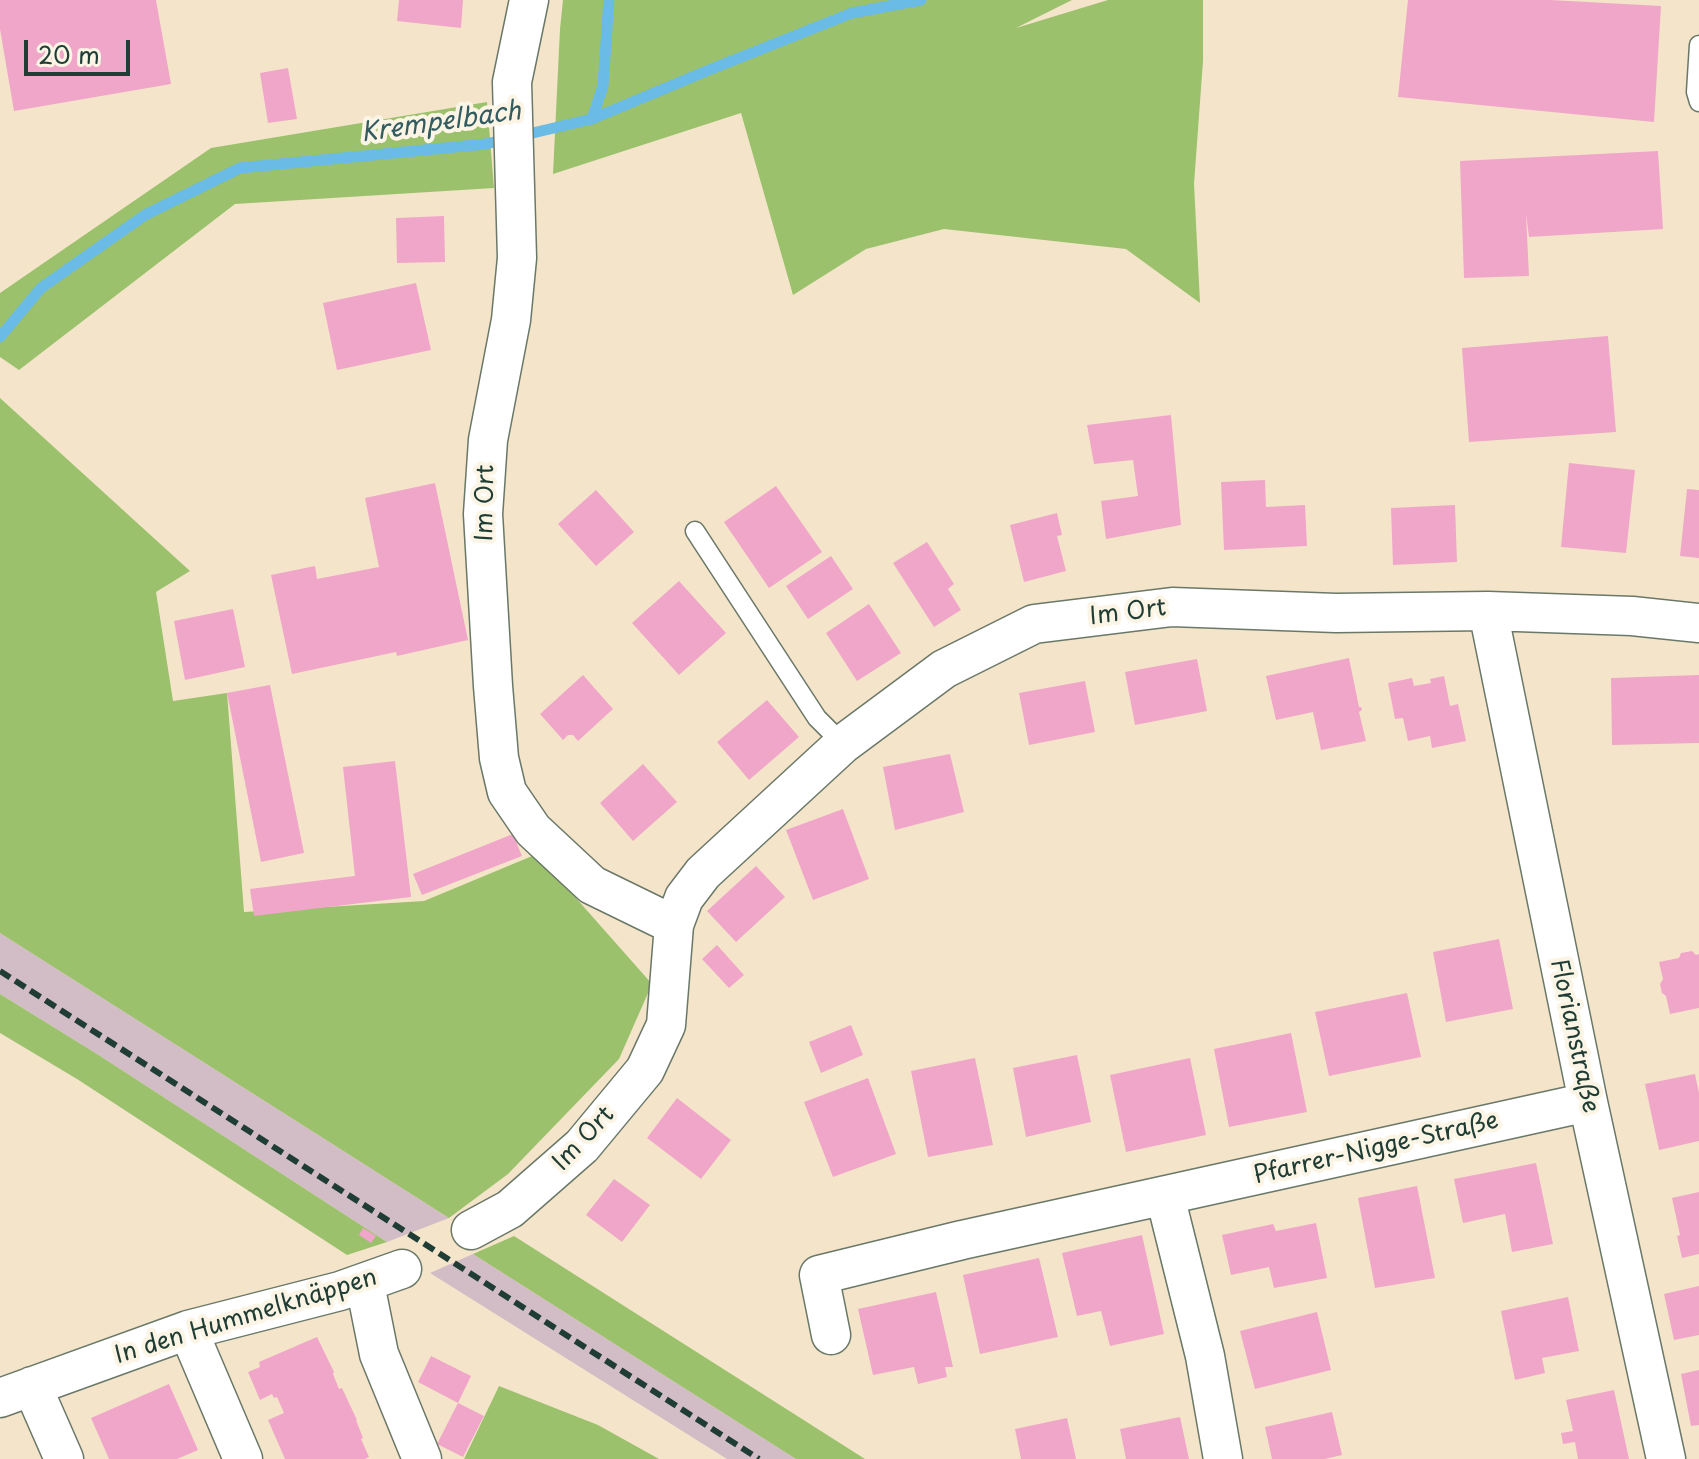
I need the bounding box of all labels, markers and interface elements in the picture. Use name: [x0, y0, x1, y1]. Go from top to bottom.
scale bar: [28, 24, 134, 74]
text: 20 m: [38, 36, 100, 72]
water label: Krempelbach: [359, 96, 523, 150]
street label: Im Ort: [471, 464, 501, 542]
street label: Im Ort: [1088, 594, 1168, 632]
street label: Florianstraße: [1544, 956, 1604, 1116]
street label: Im Ort: [547, 1101, 621, 1177]
street label: Pfarrer-Nigge-Straße: [1251, 1107, 1501, 1191]
street label: In den Hummelknäppen: [111, 1263, 381, 1371]

